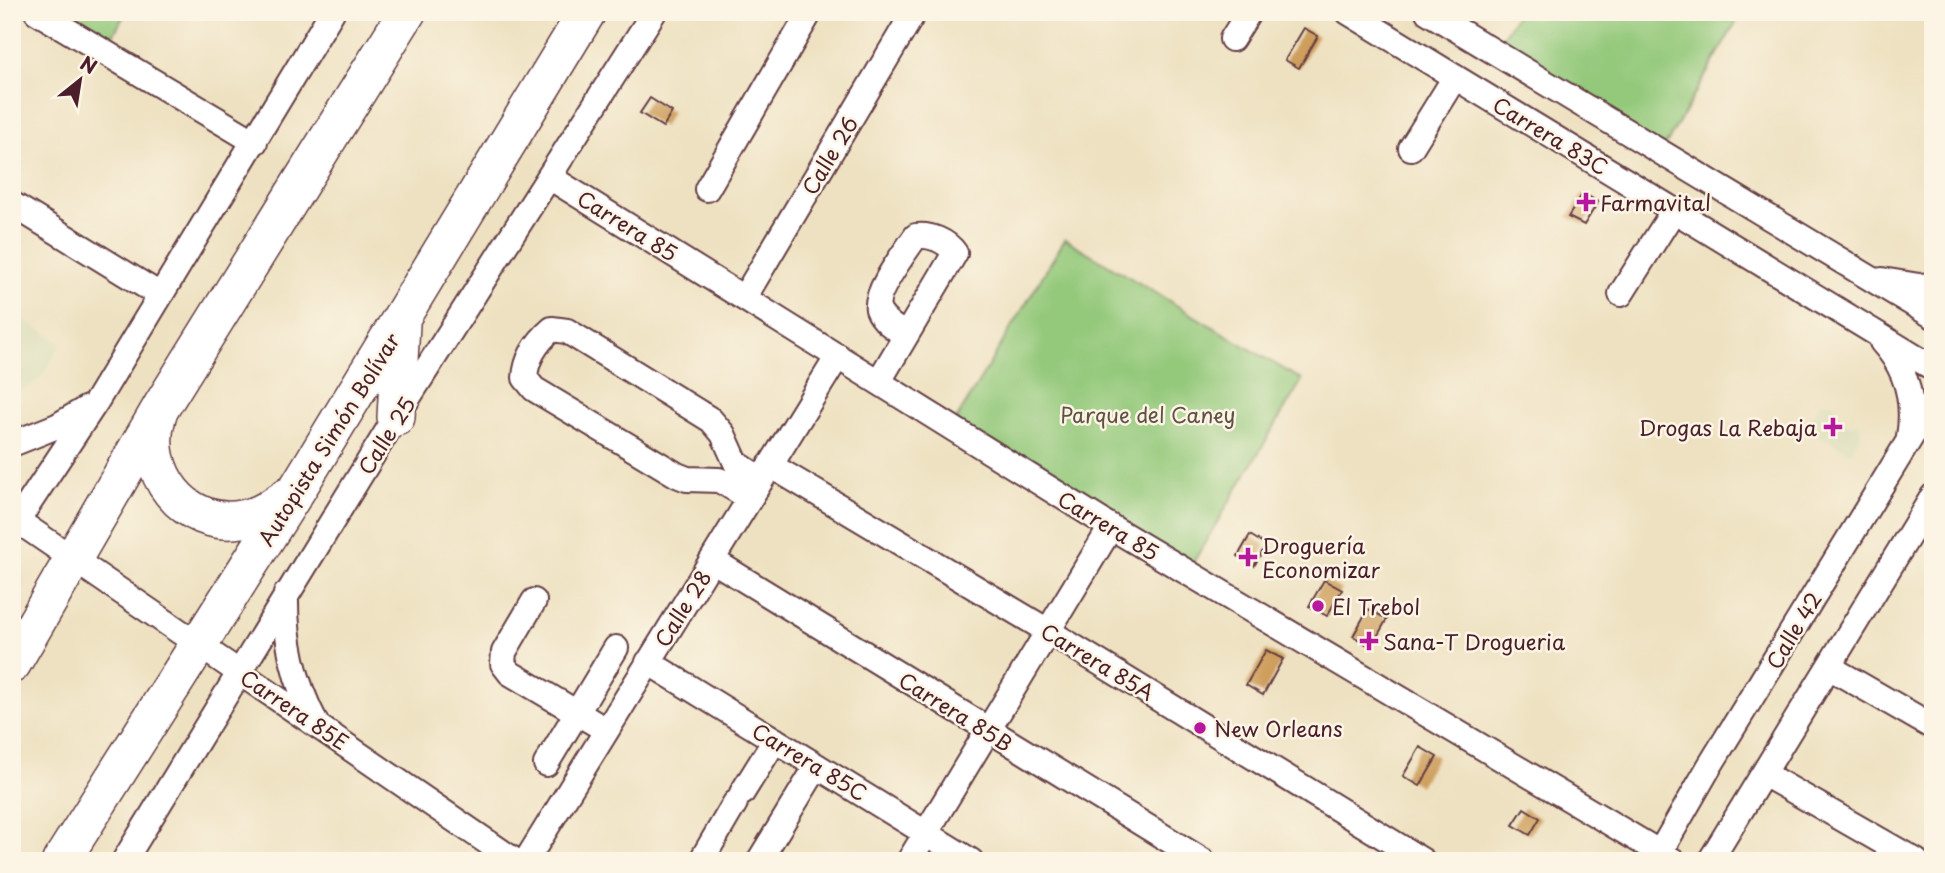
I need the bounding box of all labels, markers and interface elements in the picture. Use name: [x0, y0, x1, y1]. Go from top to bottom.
north arrow: [46, 46, 116, 116]
text: N: [75, 49, 103, 80]
street label: Carrera 83C: [1487, 88, 1615, 182]
street label: Calle 26: [793, 110, 865, 200]
street label: Carrera 85: [571, 181, 685, 269]
place label: Farmavital: [1600, 186, 1711, 218]
marker: Farmavital: [1578, 194, 1594, 210]
street label: Autopista Simón Bolívar: [249, 326, 407, 552]
street label: Calle 25: [349, 390, 423, 480]
park label: Parque del Caney: [1060, 398, 1236, 430]
place label: Drogas La Rebaja: [1639, 411, 1818, 443]
marker: Drogas La Rebaja: [1823, 417, 1843, 437]
street label: Carrera 85: [1052, 482, 1166, 568]
place label: Droguería Economizar: [1262, 529, 1380, 585]
marker: Droguería Economizar: [1240, 549, 1256, 565]
street label: Calle 28: [646, 563, 718, 653]
street label: Calle 42: [1757, 585, 1829, 675]
place label: El Trebol: [1332, 590, 1420, 622]
marker: El Trebol: [1310, 598, 1326, 614]
street label: Carrera 85A: [1035, 614, 1161, 708]
place label: Sana-T Drogueria: [1383, 625, 1566, 657]
marker: Sana-T Drogueria: [1361, 633, 1377, 649]
street label: Carrera 85E: [234, 661, 356, 757]
street label: Carrera 85B: [893, 663, 1019, 759]
place label: New Orleans: [1214, 712, 1343, 744]
street label: Carrera 85C: [746, 714, 874, 808]
marker: New Orleans: [1192, 720, 1208, 736]

